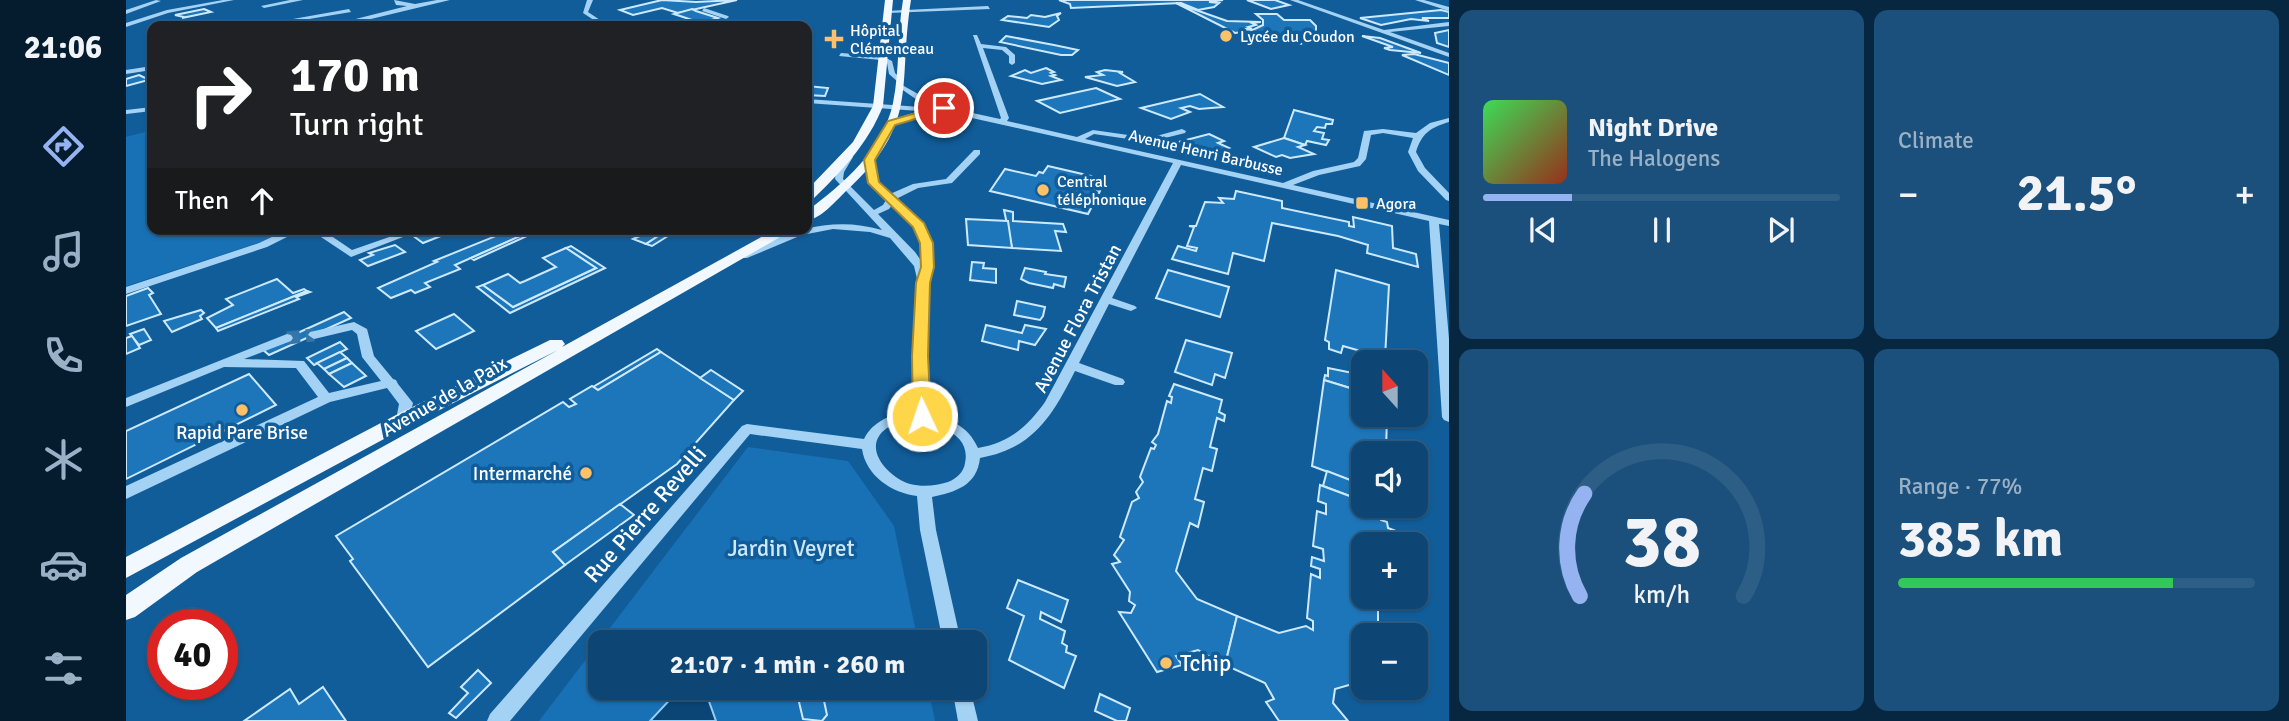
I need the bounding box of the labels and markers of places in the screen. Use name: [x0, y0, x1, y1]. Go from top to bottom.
place label: Hôpital Clémenceau: [850, 21, 934, 59]
place label: Lycée du Coudon: [1240, 27, 1355, 47]
marker: Lycée du Coudon: [1218, 28, 1234, 44]
marker: Hôpital Clémenceau: [824, 29, 844, 49]
pin: [914, 78, 974, 138]
place label: Central téléphonique: [1057, 172, 1147, 210]
marker: Central téléphonique: [1035, 182, 1051, 198]
place label: Agora: [1376, 194, 1416, 214]
marker: Agora: [1354, 195, 1370, 211]
marker: Rapid Pare Brise: [234, 402, 250, 418]
place label: Rapid Pare Brise: [176, 421, 308, 445]
place label: Intermarché: [473, 462, 572, 486]
marker: Intermarché: [578, 465, 594, 481]
place label: Tchip: [1180, 649, 1231, 678]
marker: Tchip: [1158, 655, 1174, 671]

